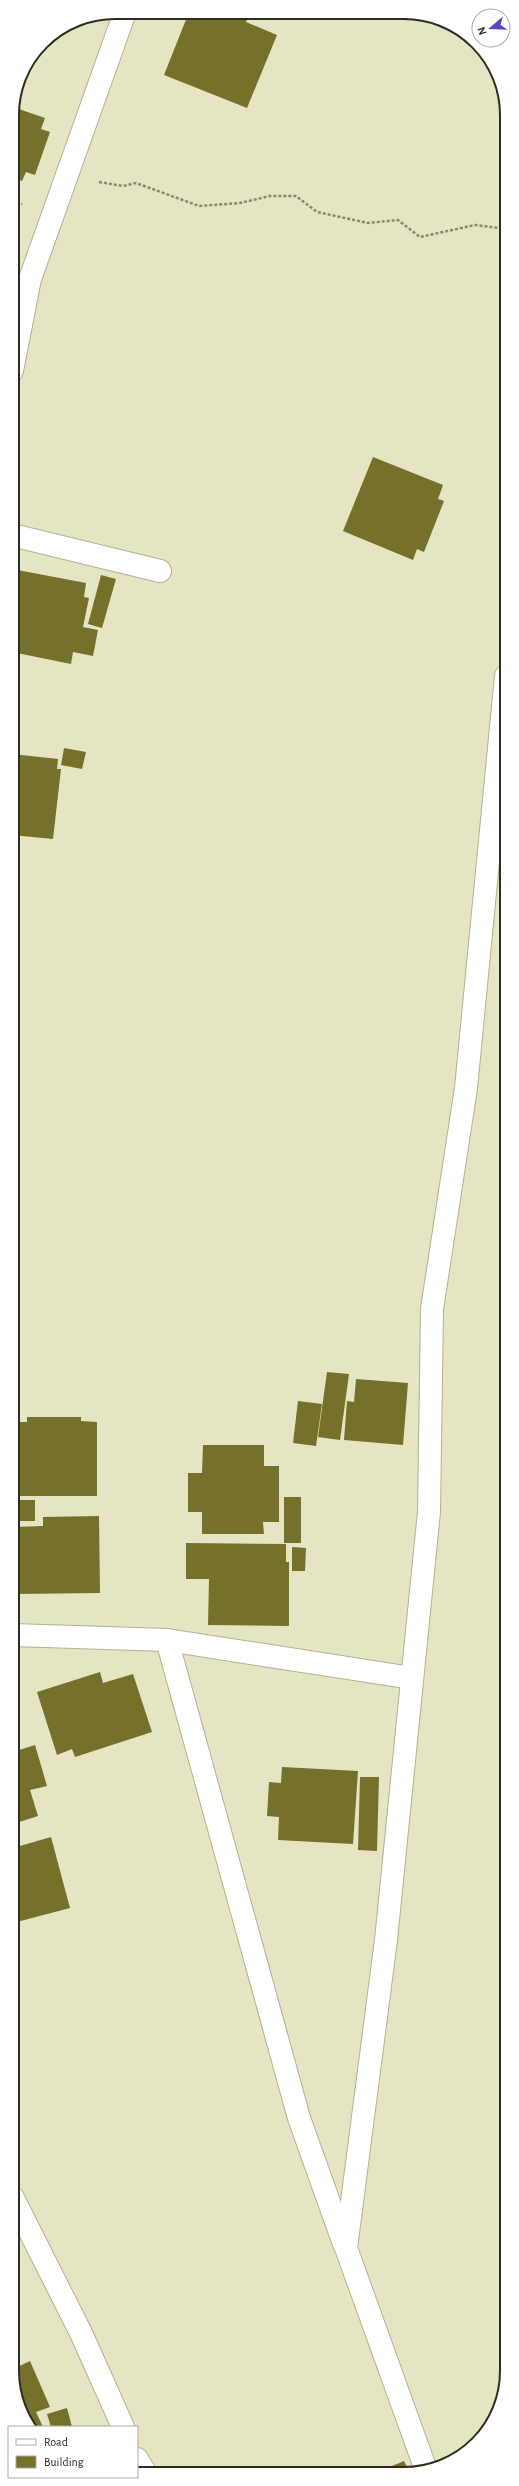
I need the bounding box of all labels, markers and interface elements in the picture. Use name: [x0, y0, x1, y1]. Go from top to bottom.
north arrow: [471, 8, 511, 48]
text: N: [476, 26, 488, 37]
legend: [8, 2426, 138, 2478]
text: Road: [44, 2436, 68, 2448]
text: Building: [44, 2456, 84, 2468]

